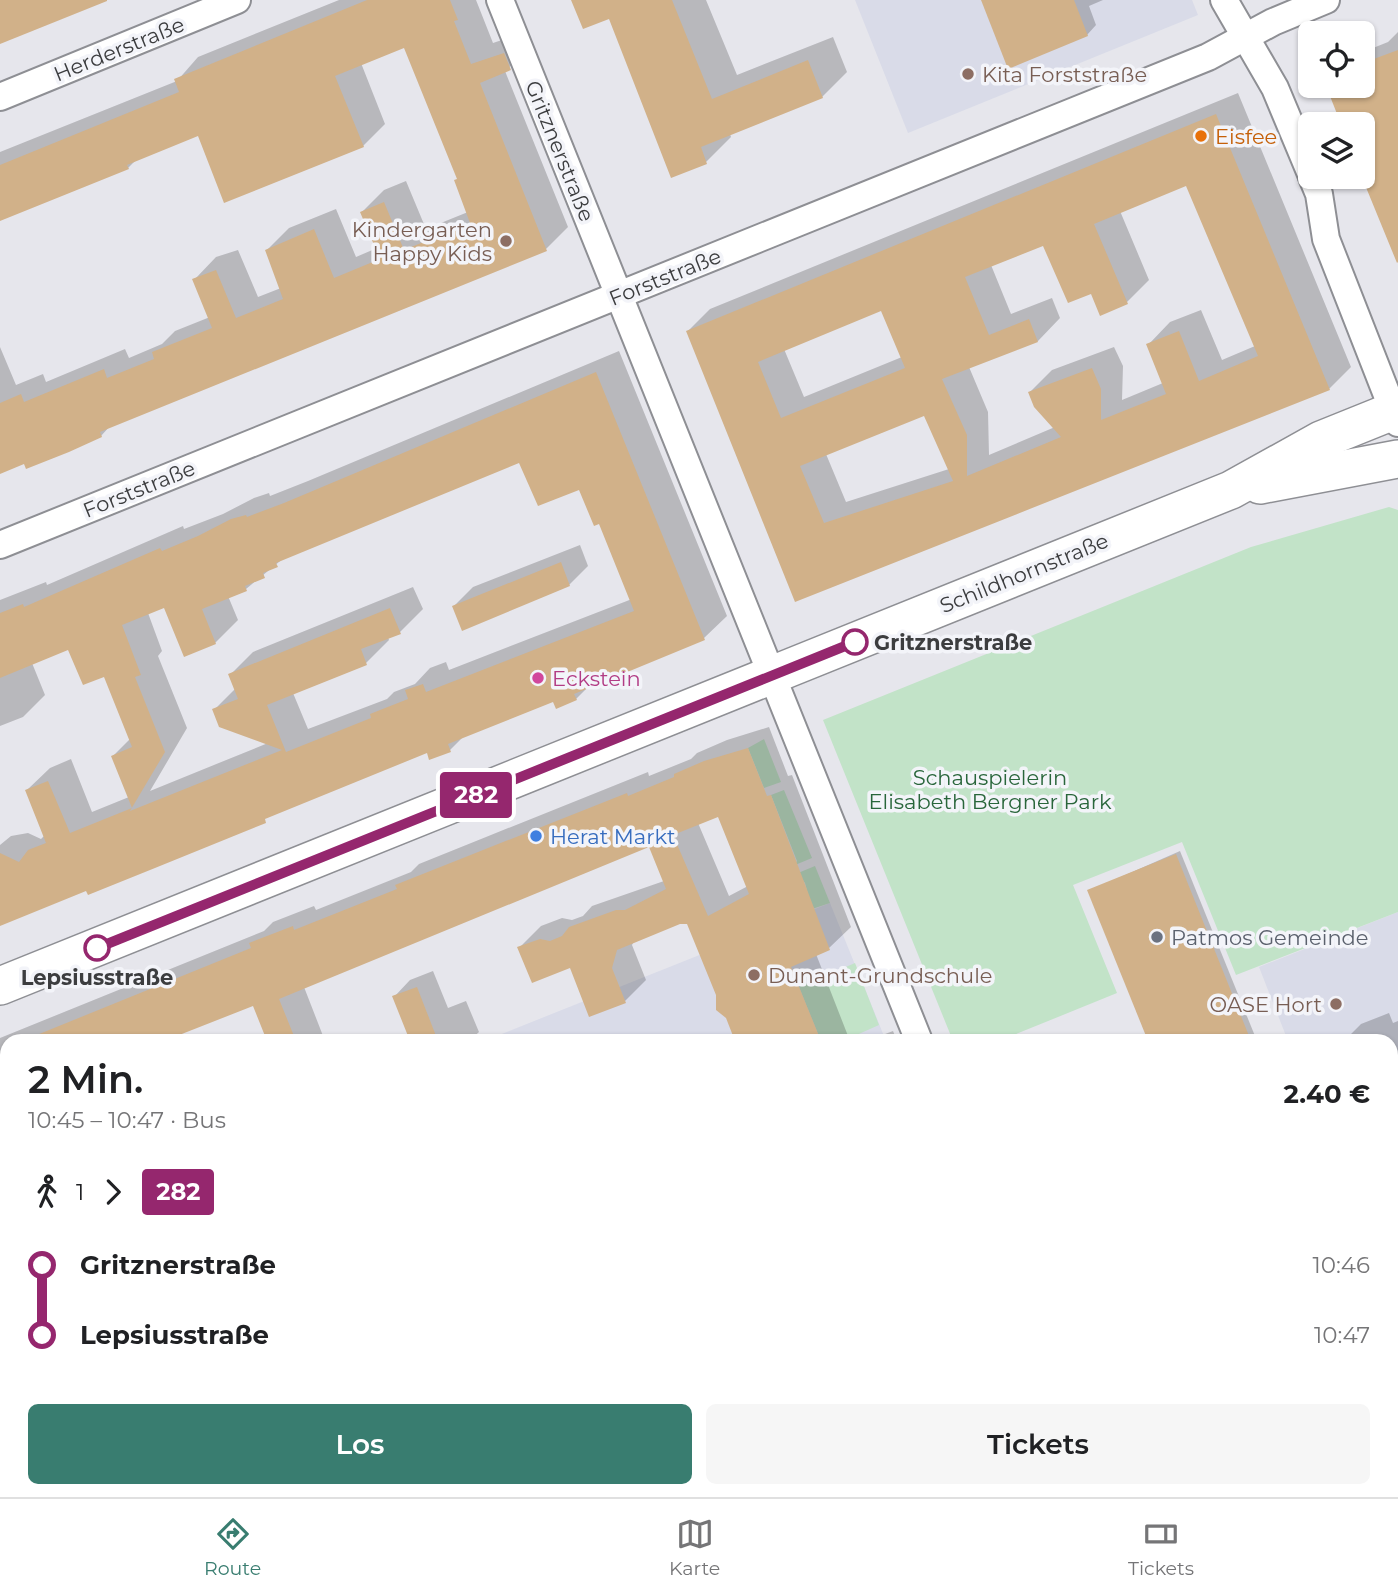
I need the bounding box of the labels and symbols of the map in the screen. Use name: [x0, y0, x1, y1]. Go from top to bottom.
street label: Herderstraße: [50, 11, 188, 87]
place label: Kita Forststraße: [982, 62, 1147, 87]
marker: Kita Forststraße: [960, 66, 976, 82]
street label: Gritznerstraße: [520, 77, 600, 225]
place label: Eisfee: [1215, 124, 1277, 149]
marker: Eisfee: [1193, 128, 1209, 144]
place label: Kindergarten Happy Kids: [352, 217, 492, 266]
marker: Kindergarten Happy Kids: [498, 233, 514, 249]
street label: Forststraße: [605, 243, 725, 311]
street label: Forststraße: [79, 455, 199, 523]
street label: Schildhornstraße: [936, 528, 1112, 618]
marker: Gritznerstraße: [842, 629, 868, 655]
place label: Gritznerstraße: [874, 630, 1032, 655]
place label: Eckstein: [552, 666, 641, 691]
marker: Eckstein: [530, 670, 546, 686]
park label: Schauspielerin Elisabeth Bergner Park: [869, 765, 1112, 814]
line badge: 282: [436, 772, 516, 818]
place label: Herat Markt: [550, 824, 676, 849]
marker: Herat Markt: [528, 828, 544, 844]
place label: Patmos Gemeinde: [1171, 925, 1369, 950]
marker: Patmos Gemeinde: [1149, 929, 1165, 945]
marker: Lepsiusstraße: [84, 935, 110, 961]
place label: Dunant-Grundschule: [768, 963, 993, 988]
place label: Lepsiusstraße: [21, 965, 173, 990]
marker: Dunant-Grundschule: [746, 967, 762, 983]
place label: OASE Hort: [1210, 992, 1322, 1017]
marker: OASE Hort: [1328, 996, 1344, 1012]

